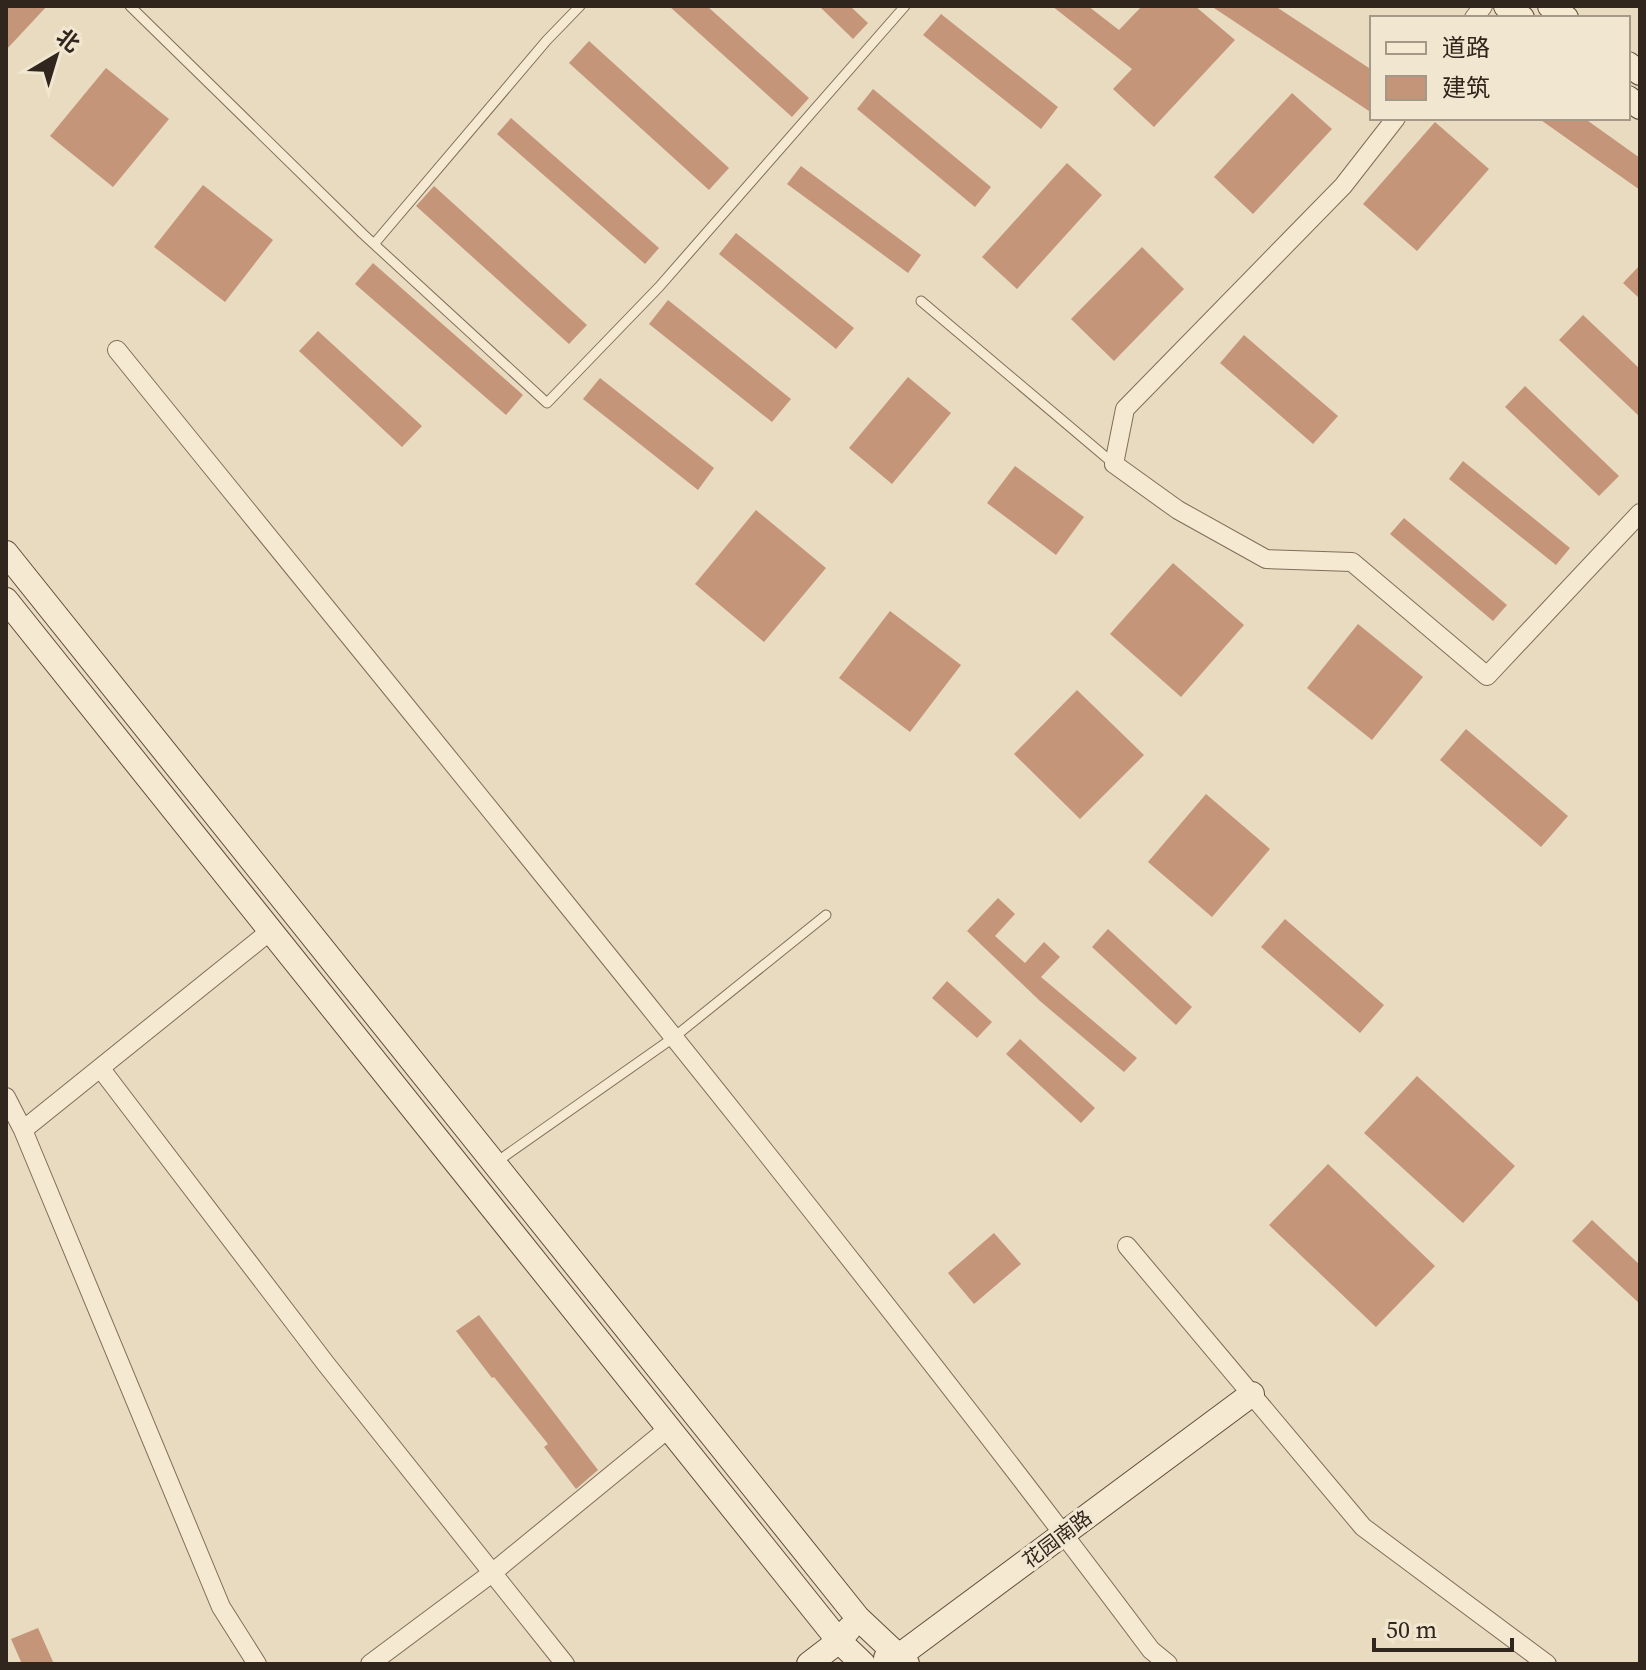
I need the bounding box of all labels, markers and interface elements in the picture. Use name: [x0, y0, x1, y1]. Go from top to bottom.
north arrow: [16, 16, 96, 96]
legend: [1370, 16, 1630, 120]
text: 北: [50, 22, 86, 59]
text: 道路: [1442, 31, 1490, 64]
text: 建筑: [1442, 71, 1490, 104]
street label: 花园南路: [1017, 1504, 1097, 1574]
scale bar: [1374, 1602, 1512, 1652]
text: 50 m: [1386, 1613, 1437, 1646]

